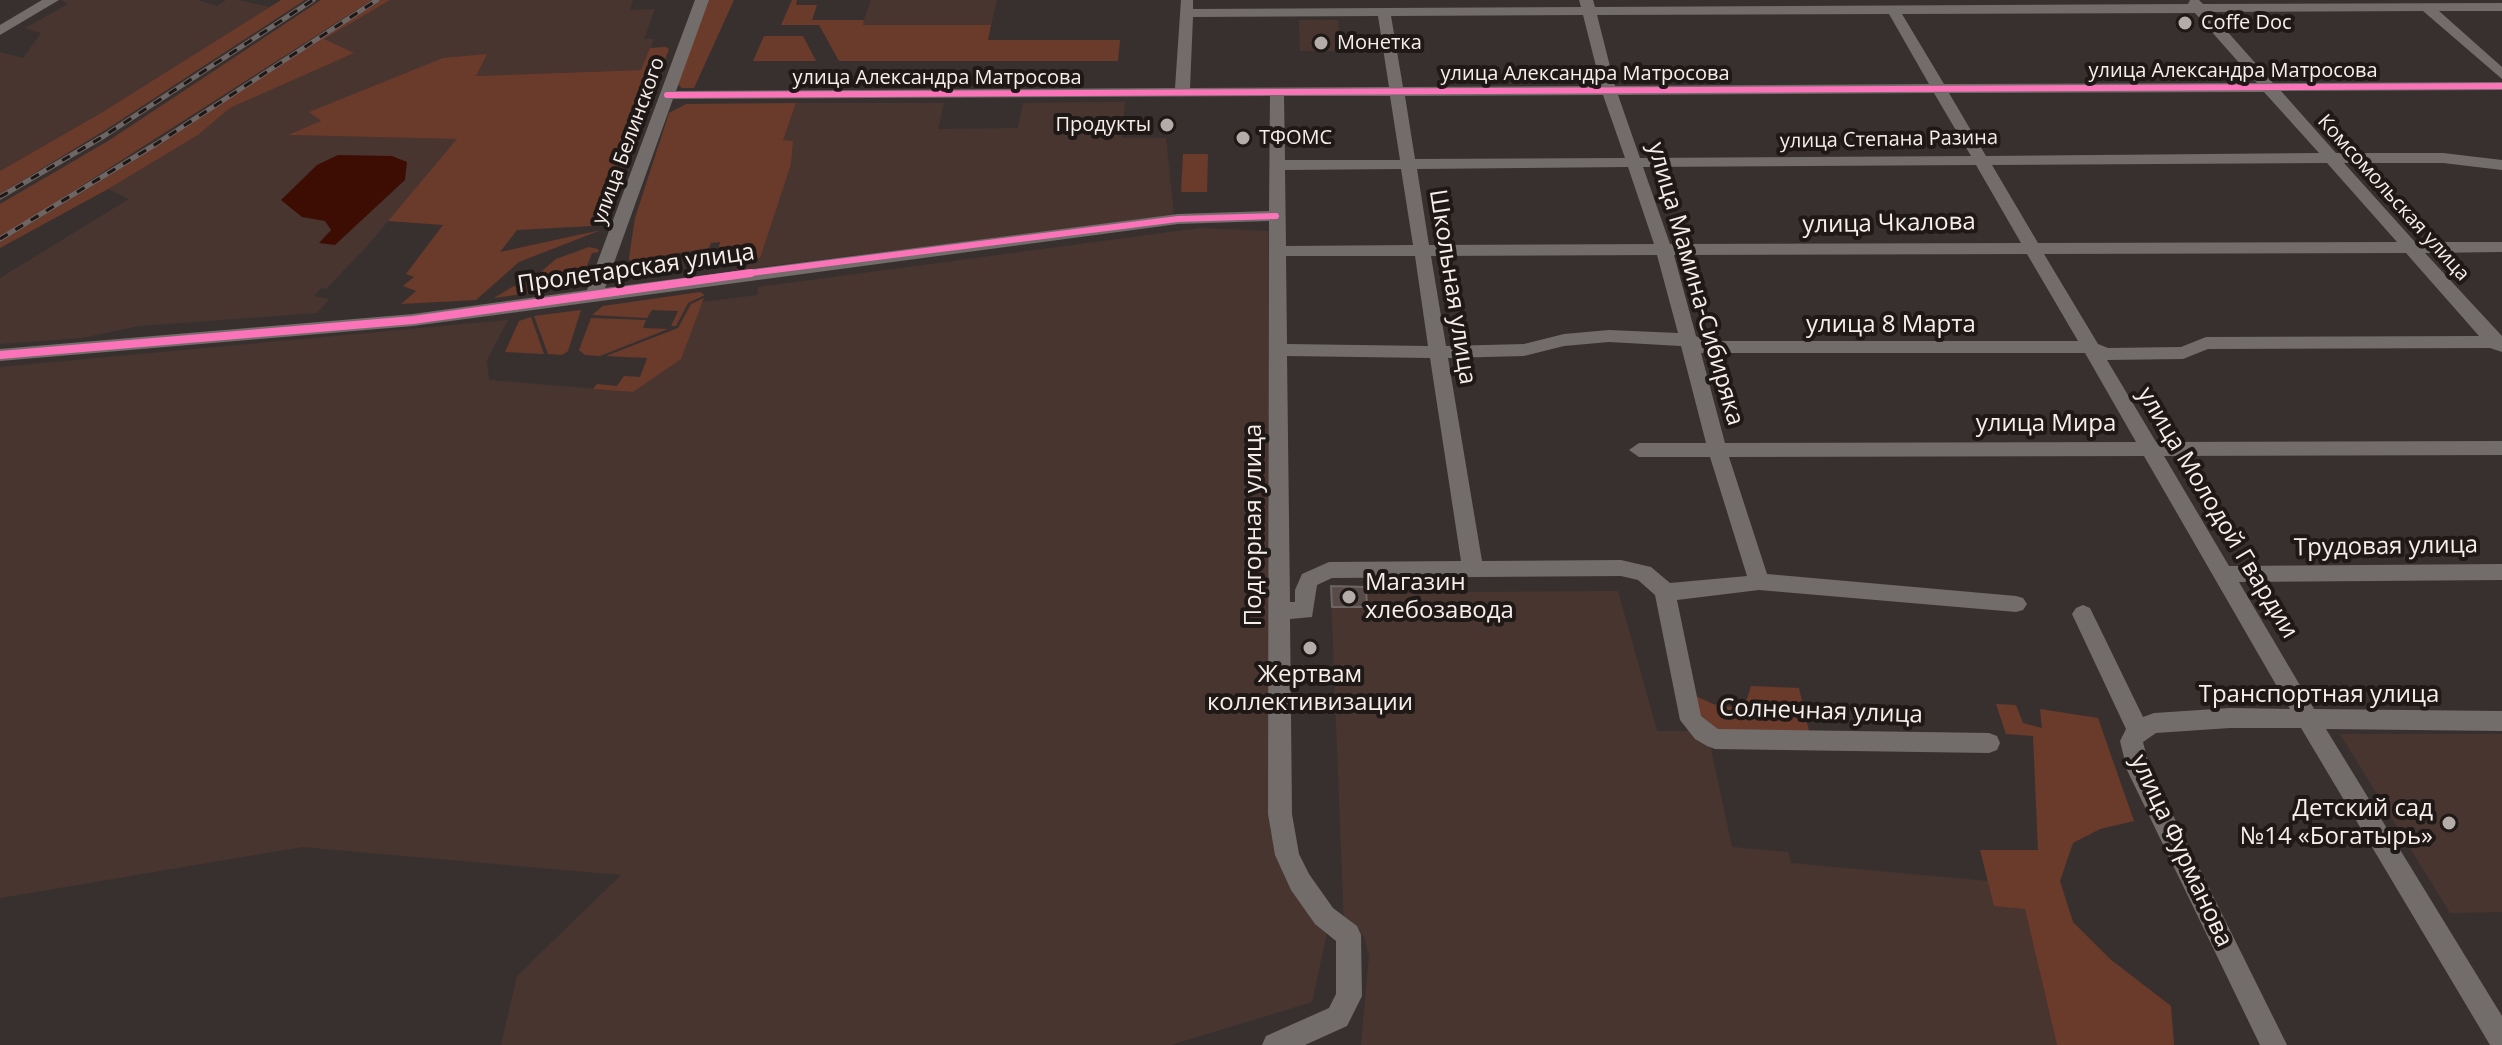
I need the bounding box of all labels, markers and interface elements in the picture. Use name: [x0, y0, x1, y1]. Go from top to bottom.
place label: Coffe Doc: [2201, 11, 2292, 35]
marker: Coffe Doc: [2176, 14, 2194, 32]
place label: Монетка: [1337, 31, 1422, 55]
marker: Монетка: [1312, 34, 1330, 52]
street label: улица Белинского: [588, 54, 670, 228]
street label: улица Александра Матросова: [2088, 59, 2378, 83]
street label: улица Александра Матросова: [1440, 62, 1730, 86]
street label: улица Александра Матросова: [792, 66, 1082, 90]
street label: Комсомольская улица: [2312, 110, 2474, 286]
place label: Продукты: [1056, 113, 1151, 137]
marker: Продукты: [1158, 116, 1176, 134]
place label: ТФОМС: [1259, 126, 1332, 150]
street label: улица Степана Разина: [1780, 126, 1998, 154]
marker: ТФОМС: [1234, 129, 1252, 147]
street label: улица Мамина-Сибиряка: [1641, 139, 1749, 429]
street label: Школьная улица: [1422, 188, 1482, 386]
street label: улица Чкалова: [1802, 208, 1976, 240]
street label: Пролетарская улица: [516, 238, 756, 300]
street label: улица 8 Марта: [1806, 311, 1976, 339]
street label: улица Молодой Гвардии: [2130, 382, 2304, 644]
street label: улица Мира: [1976, 410, 2116, 438]
street label: Подгорная улица: [1240, 424, 1268, 626]
street label: Трудовая улица: [2294, 531, 2478, 563]
place label: Магазин хлебозавода: [1365, 569, 1514, 625]
marker: Магазин хлебозавода: [1340, 588, 1358, 606]
marker: Жертвам коллективизации: [1301, 639, 1319, 657]
place label: Жертвам коллективизации: [1207, 661, 1413, 717]
street label: Транспортная улица: [2199, 681, 2439, 709]
street label: Солнечная улица: [1719, 694, 1923, 730]
street label: улица Фурманова: [2124, 750, 2238, 952]
place label: Детский сад №14 «Богатырь»: [2240, 795, 2433, 851]
marker: Детский сад №14 «Богатырь»: [2440, 814, 2458, 832]

